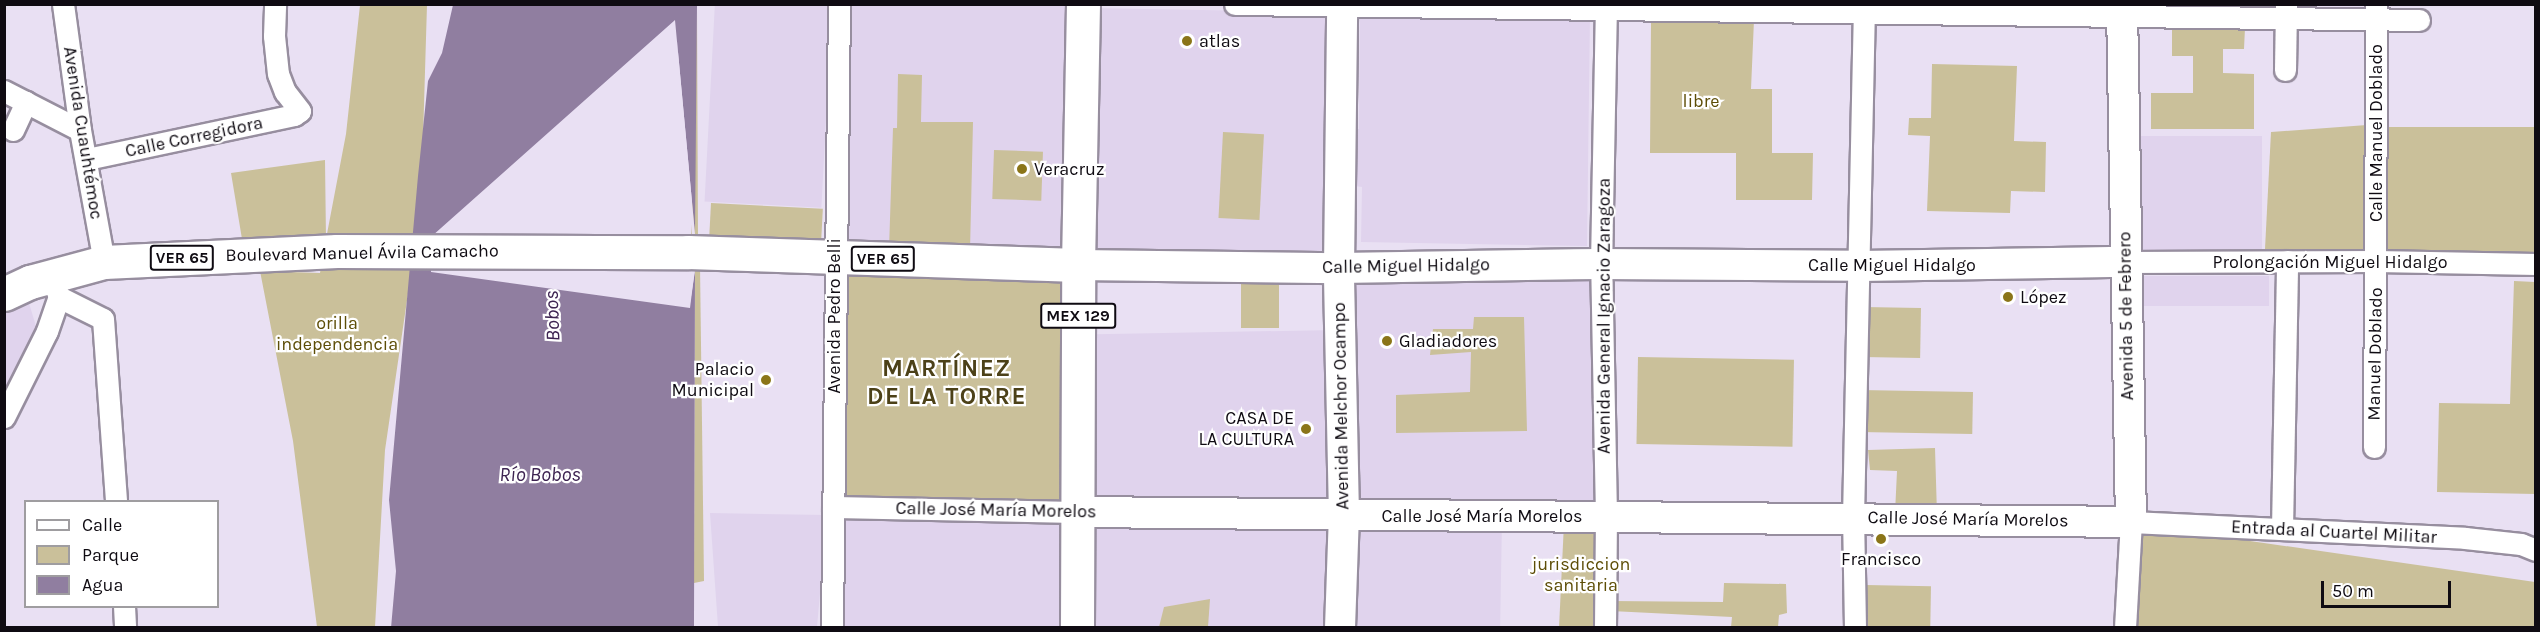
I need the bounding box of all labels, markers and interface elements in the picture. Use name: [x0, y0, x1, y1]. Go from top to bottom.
place label: atlas: [1199, 30, 1240, 52]
marker: atlas: [1180, 34, 1194, 48]
street label: Calle Manuel Doblado: [2365, 44, 2387, 222]
street label: Avenida Cuauhtémoc: [59, 45, 107, 221]
park label: libre: [1683, 90, 1719, 112]
street label: Calle Corregidora: [123, 112, 265, 162]
place label: Veracruz: [1034, 158, 1104, 180]
marker: Veracruz: [1015, 162, 1029, 176]
street label: Avenida General Ignacio Zaragoza: [1593, 178, 1615, 454]
street label: Avenida 5 de Febrero: [2114, 231, 2138, 401]
street label: Avenida Pedro Belli: [823, 238, 845, 394]
street label: Boulevard Manuel Ávila Camacho: [225, 240, 499, 266]
road number: VER 65: [149, 245, 215, 271]
road number: VER 65: [850, 246, 916, 272]
street label: Prolongación Miguel Hidalgo: [2213, 251, 2447, 273]
street label: Calle Miguel Hidalgo: [1322, 254, 1490, 278]
street label: Calle Miguel Hidalgo: [1808, 254, 1976, 276]
place label: López: [2020, 286, 2067, 308]
street label: Manuel Doblado: [2363, 287, 2387, 421]
water label: Bobos: [539, 290, 565, 342]
marker: López: [2001, 290, 2015, 304]
street label: Avenida Melchor Ocampo: [1328, 302, 1354, 510]
road number: MEX 129: [1039, 303, 1117, 329]
park label: orilla independencia: [276, 313, 398, 356]
place label: Gladiadores: [1399, 330, 1497, 352]
marker: Gladiadores: [1380, 334, 1394, 348]
district label: MARTÍNEZ DE LA TORRE: [867, 355, 1027, 411]
place label: Palacio Municipal: [672, 359, 754, 401]
marker: Palacio Municipal: [759, 373, 773, 387]
place label: CASA DE LA CULTURA: [1199, 408, 1294, 450]
marker: CASA DE LA CULTURA: [1299, 422, 1313, 436]
water label: Río Bobos: [499, 462, 581, 486]
street label: Calle José María Morelos: [895, 497, 1097, 523]
legend: [24, 500, 219, 608]
street label: Calle José María Morelos: [1382, 505, 1582, 527]
street label: Calle José María Morelos: [1867, 506, 2069, 532]
text: Calle: [82, 514, 122, 536]
street label: Entrada al Cuartel Militar: [2231, 516, 2437, 548]
marker: Francisco: [1874, 532, 1888, 546]
text: Parque: [82, 544, 139, 566]
place label: Francisco: [1841, 548, 1921, 570]
park label: jurisdiccion sanitaria: [1532, 554, 1630, 596]
scale bar: [2324, 569, 2454, 607]
text: Agua: [82, 574, 123, 596]
text: 50 m: [2332, 580, 2374, 602]

